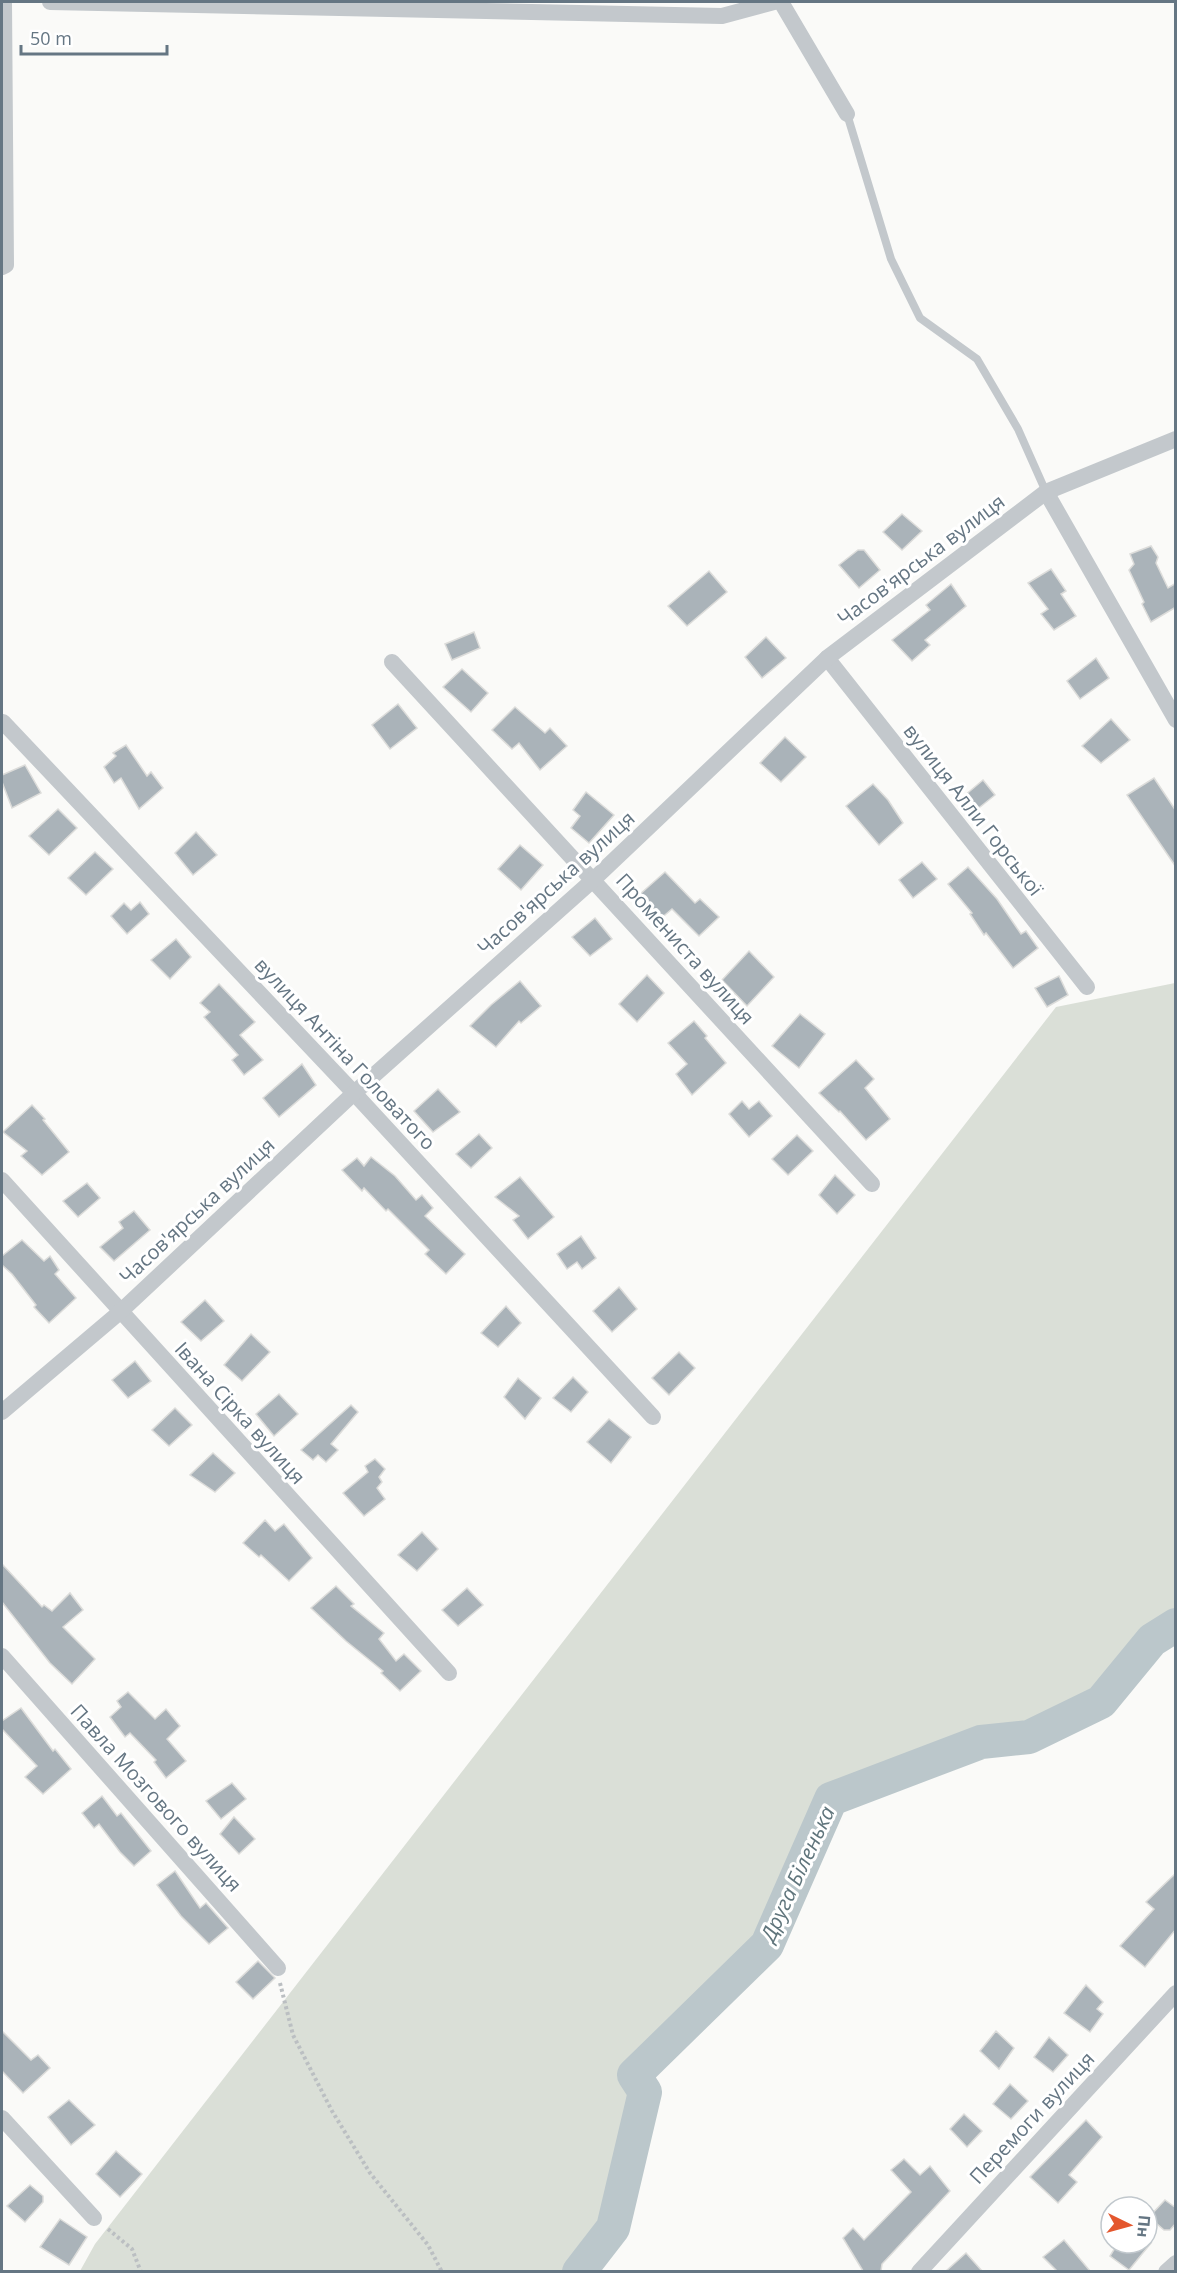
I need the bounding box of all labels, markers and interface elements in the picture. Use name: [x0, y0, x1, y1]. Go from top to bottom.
scale bar: [21, 18, 166, 56]
text: 50 m: [30, 26, 72, 50]
street label: Часов'ярська вулиця: [831, 488, 1010, 631]
street label: вулиця Алли Горської: [898, 718, 1050, 902]
street label: Часов'ярська вулиця: [471, 805, 640, 961]
street label: Промениста вулиця: [610, 867, 761, 1030]
street label: вулиця Антіна Головатого: [249, 952, 442, 1156]
street label: Часов'ярська вулиця: [113, 1132, 280, 1290]
street label: Івана Сірка вулиця: [169, 1336, 312, 1490]
street label: Павла Мозгового вулиця: [65, 1698, 248, 1897]
water label: Друга Біленька: [753, 1801, 841, 1948]
street label: Перемоги вулиця: [963, 2046, 1100, 2190]
north arrow: [1099, 2195, 1159, 2255]
text: Пн: [1132, 2214, 1156, 2238]

